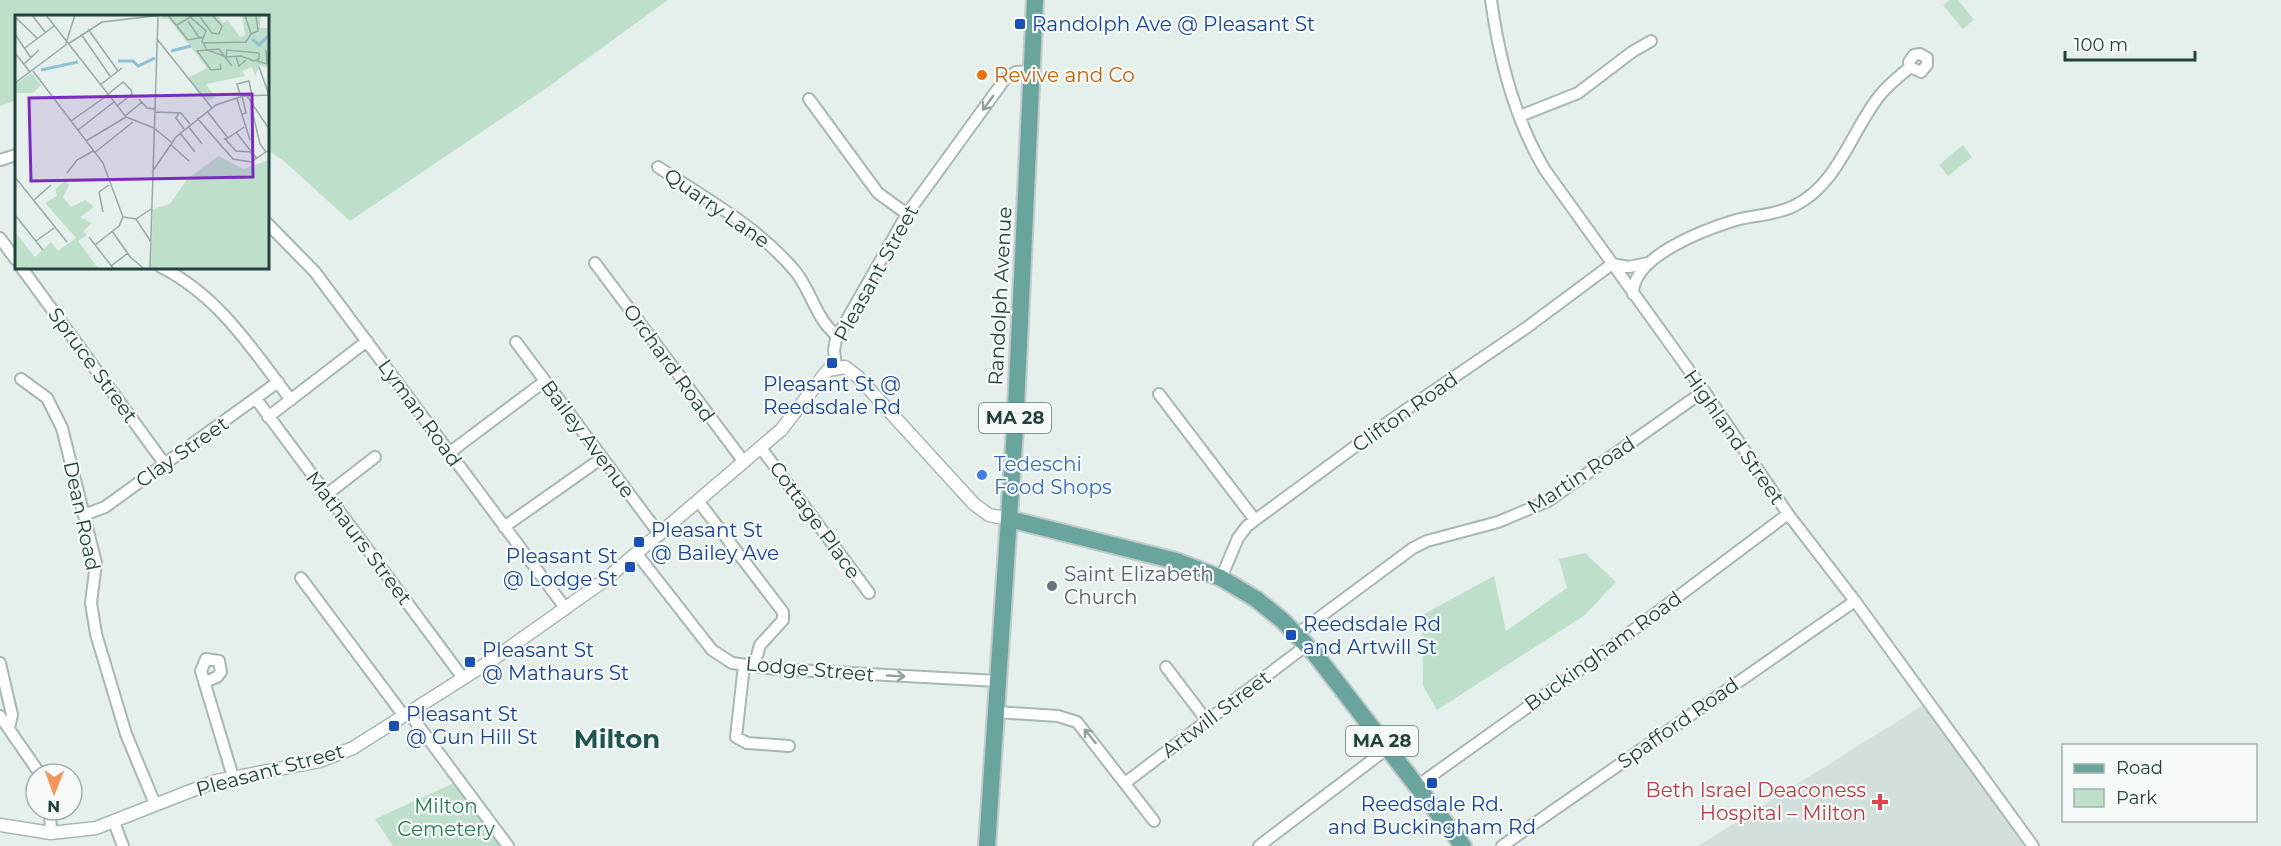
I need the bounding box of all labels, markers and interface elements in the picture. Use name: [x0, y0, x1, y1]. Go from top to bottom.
place label: Randolph Ave @ Pleasant St: [1032, 12, 1315, 36]
inset map: [15, 15, 268, 268]
marker: Randolph Ave @ Pleasant St: [1013, 17, 1027, 31]
scale bar: [2065, 24, 2196, 62]
text: 100 m: [2074, 34, 2128, 56]
place label: Revive and Co: [994, 63, 1135, 87]
marker: Revive and Co: [975, 68, 989, 82]
one-way arrow: [981, 95, 994, 111]
street label: Quarry Lane: [660, 163, 774, 253]
street label: Pleasant Street: [829, 201, 923, 345]
street label: Randolph Avenue: [983, 206, 1017, 386]
street label: Orchard Road: [618, 299, 720, 427]
street label: Spruce Street: [43, 303, 143, 427]
street label: Lyman Road: [373, 355, 467, 471]
marker: Pleasant St @ Reedsdale Rd: [825, 356, 839, 370]
street label: Highland Street: [1679, 365, 1789, 509]
street label: Clifton Road: [1348, 367, 1462, 457]
place label: Pleasant St @ Reedsdale Rd: [763, 372, 901, 419]
street label: Bailey Avenue: [536, 375, 640, 503]
road number: MA 28: [979, 403, 1051, 433]
street label: Clay Street: [131, 411, 233, 493]
street label: Martin Road: [1523, 431, 1639, 519]
place label: Tedeschi Food Shops: [994, 452, 1112, 499]
street label: Cottage Place: [764, 457, 866, 583]
street label: Dean Road: [59, 459, 105, 573]
street label: Mathaurs Street: [301, 466, 417, 610]
marker: Tedeschi Food Shops: [975, 468, 989, 482]
place label: Pleasant St @ Bailey Ave: [651, 518, 779, 565]
marker: Pleasant St @ Bailey Ave: [632, 535, 646, 549]
place label: Pleasant St @ Lodge St: [503, 544, 618, 591]
marker: Pleasant St @ Lodge St: [623, 560, 637, 574]
place label: Saint Elizabeth Church: [1064, 562, 1214, 609]
marker: Saint Elizabeth Church: [1045, 579, 1059, 593]
street label: Buckingham Road: [1520, 586, 1686, 716]
place label: Reedsdale Rd and Artwill St: [1303, 612, 1441, 659]
marker: Reedsdale Rd and Artwill St: [1284, 628, 1298, 642]
place label: Pleasant St @ Mathaurs St: [482, 638, 629, 685]
street label: Lodge Street: [745, 651, 875, 687]
marker: Pleasant St @ Mathaurs St: [463, 655, 477, 669]
street label: Artwill Street: [1157, 665, 1275, 763]
one-way arrow: [885, 670, 905, 681]
street label: Spafford Road: [1613, 672, 1743, 774]
place label: Pleasant St @ Gun Hill St: [406, 702, 538, 749]
marker: Pleasant St @ Gun Hill St: [387, 719, 401, 733]
district label: Milton: [574, 723, 660, 755]
road number: MA 28: [1346, 726, 1418, 756]
one-way arrow: [1083, 728, 1096, 744]
street label: Pleasant Street: [193, 739, 347, 801]
legend: [2062, 744, 2257, 822]
text: Road: [2116, 757, 2163, 779]
north arrow: [24, 762, 84, 822]
marker: Reedsdale Rd. and Buckingham Rd: [1425, 776, 1439, 790]
place label: Beth Israel Deaconess Hospital – Milton: [1646, 778, 1866, 825]
text: Park: [2116, 787, 2157, 809]
place label: Reedsdale Rd. and Buckingham Rd: [1328, 792, 1536, 839]
marker: Beth Israel Deaconess Hospital – Milton: [1871, 793, 1889, 811]
park label: Milton Cemetery: [397, 794, 495, 841]
text: N: [47, 797, 60, 816]

